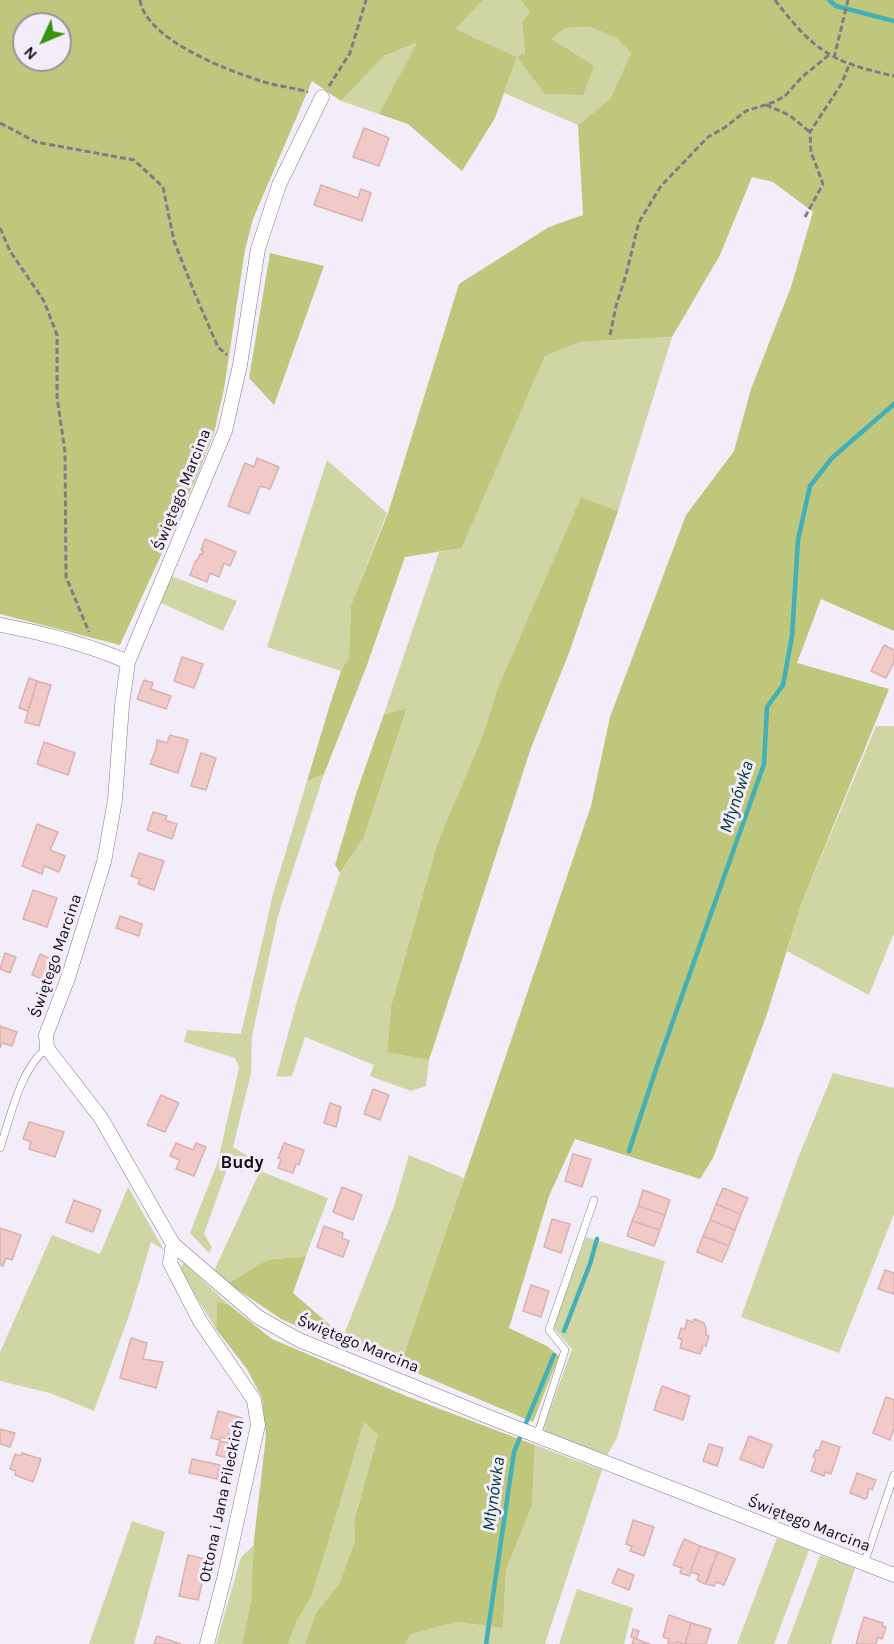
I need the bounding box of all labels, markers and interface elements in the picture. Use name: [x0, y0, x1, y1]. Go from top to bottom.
north arrow: [12, 12, 72, 72]
text: N: [19, 43, 41, 64]
street label: Świętego Marcina: [149, 426, 215, 554]
water label: Młynówka: [715, 758, 759, 836]
street label: Świętego Marcina: [26, 892, 86, 1020]
district label: Budy: [220, 1152, 264, 1174]
street label: Świętego Marcina: [294, 1311, 422, 1377]
street label: Ottona i Jana Pileckich: [195, 1418, 249, 1584]
water label: Młynówka: [478, 1456, 510, 1532]
street label: Świętego Marcina: [745, 1492, 873, 1556]

